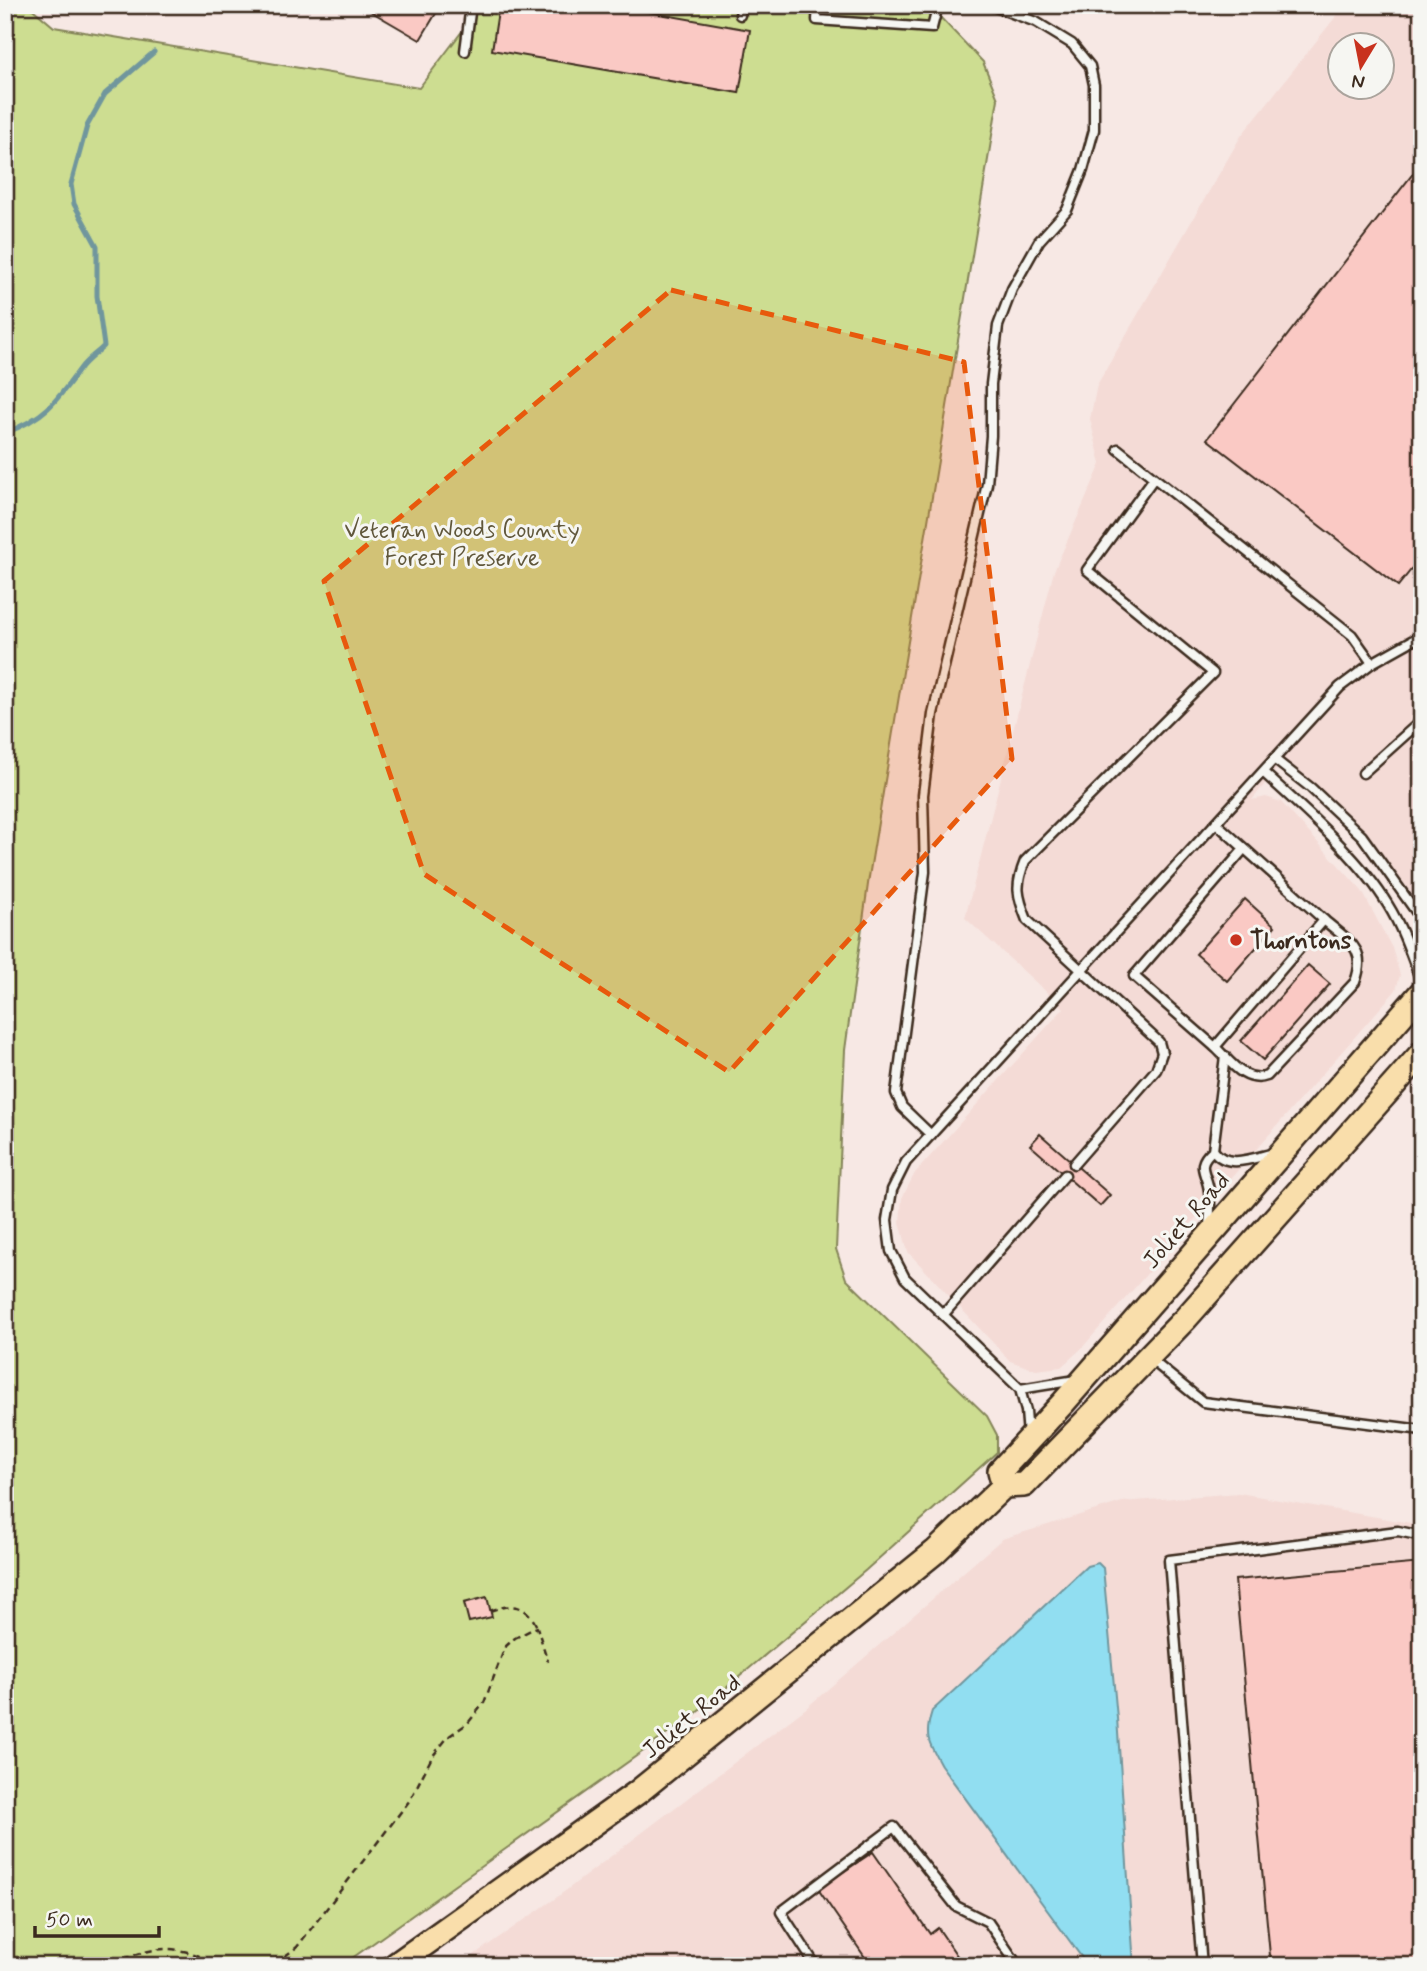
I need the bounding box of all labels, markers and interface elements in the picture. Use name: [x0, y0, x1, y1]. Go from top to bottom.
north arrow: [1326, 32, 1396, 102]
text: N: [1350, 68, 1367, 95]
park label: Veteran Woods County Forest Preserve: [344, 515, 580, 574]
place label: Thorntons: [1250, 926, 1352, 957]
marker: Thorntons: [1228, 932, 1244, 948]
street label: Joliet Road: [1137, 1166, 1238, 1276]
street label: Joliet Road: [636, 1668, 748, 1767]
scale bar: [35, 1894, 159, 1938]
text: 50 m: [46, 1906, 93, 1934]

